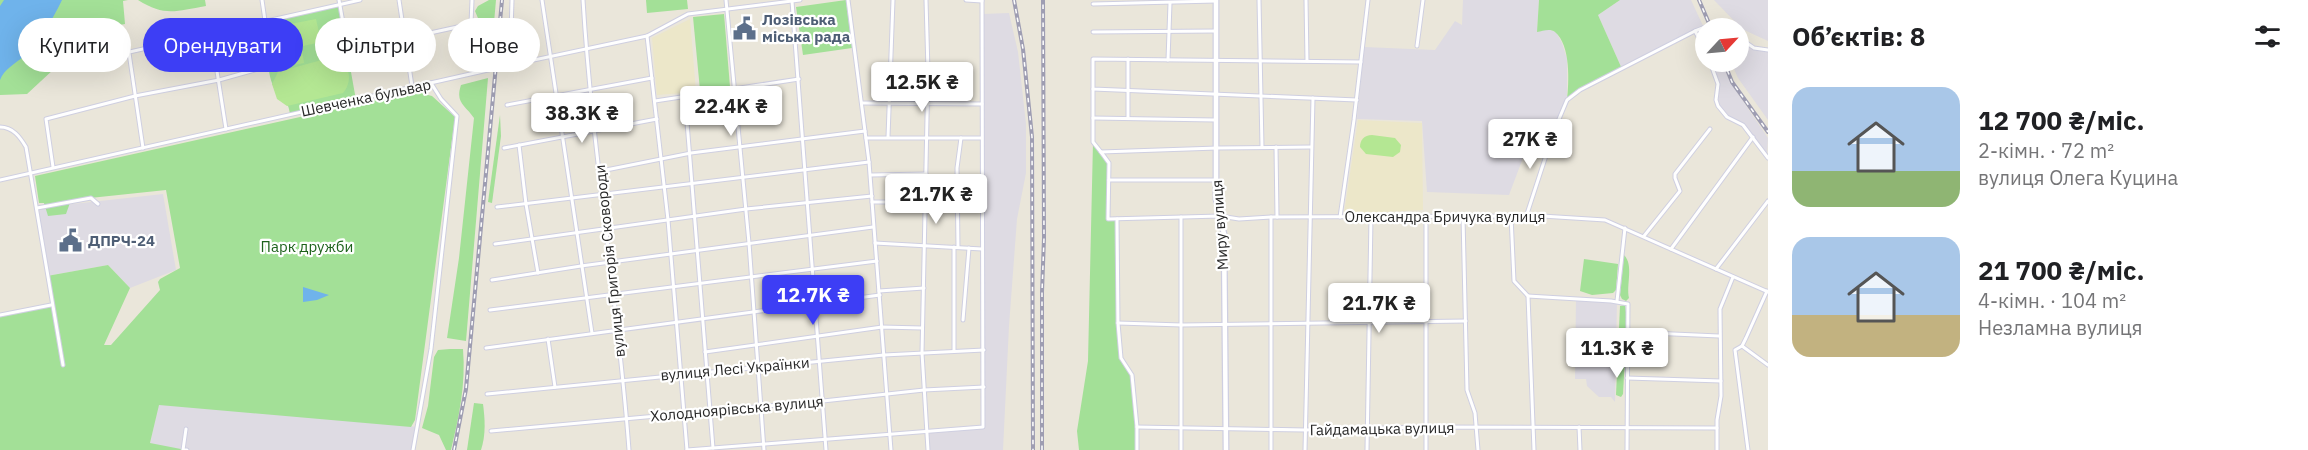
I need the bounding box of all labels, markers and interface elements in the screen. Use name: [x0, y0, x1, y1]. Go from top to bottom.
place label: Лозівська міська рада: [762, 10, 851, 46]
public building icon: Лозівська міська рада: [731, 16, 757, 42]
chip: Купити: [18, 18, 131, 72]
chip: Орендувати: [143, 18, 303, 72]
chip: Фільтри: [315, 18, 436, 72]
chip: Нове: [448, 18, 540, 72]
north arrow: [1695, 18, 1749, 72]
map controls: [1695, 18, 1749, 72]
text: Об’єктів: 8: [1792, 19, 1925, 53]
icon: filters: [2251, 20, 2284, 53]
pin: 12.5K ₴: [867, 62, 977, 113]
text: 12.5K ₴: [885, 68, 959, 95]
street label: Шевченка бульвар: [299, 74, 433, 121]
pin: 22.4K ₴: [676, 86, 786, 137]
text: 22.4K ₴: [694, 92, 768, 119]
pin: 38.3K ₴: [527, 93, 637, 144]
text: 38.3K ₴: [545, 99, 619, 126]
text: 12 700 ₴/міс.: [1978, 103, 2145, 137]
icon: home: [1840, 111, 1912, 183]
pin: 27K ₴: [1488, 119, 1572, 170]
text: 27K ₴: [1502, 125, 1558, 152]
text: 2-кімн. · 72 m²: [1978, 137, 2114, 164]
street label: вулиця Григорія Сковороди: [590, 164, 629, 358]
text: вулиця Олега Куцина: [1978, 164, 2178, 191]
pin: 21.7K ₴: [881, 174, 991, 225]
street label: Миру вулиця: [1207, 179, 1232, 271]
text: 21.7K ₴: [899, 180, 973, 207]
street label: Олександра Бричука вулиця: [1345, 207, 1545, 226]
public building icon: ДПРЧ-24: [57, 228, 83, 254]
place label: ДПРЧ-24: [88, 231, 155, 250]
park label: Парк дружби: [261, 237, 353, 256]
text: 21 700 ₴/міс.: [1978, 253, 2145, 287]
icon: home: [1840, 261, 1912, 333]
pin: 12.7K ₴: [758, 275, 868, 326]
text: 12.7K ₴: [776, 281, 850, 308]
pin: 21.7K ₴: [1324, 283, 1434, 334]
text: 4-кімн. · 104 m²: [1978, 287, 2126, 314]
text: 21.7K ₴: [1342, 289, 1416, 316]
text: Незламна вулиця: [1978, 314, 2143, 341]
pin: 11.3K ₴: [1562, 328, 1672, 379]
text: 11.3K ₴: [1580, 334, 1654, 361]
street label: вулиця Лесі Українки: [660, 353, 810, 384]
street label: Холодноярівська вулиця: [649, 391, 824, 426]
street label: Гайдамацька вулиця: [1309, 418, 1455, 439]

